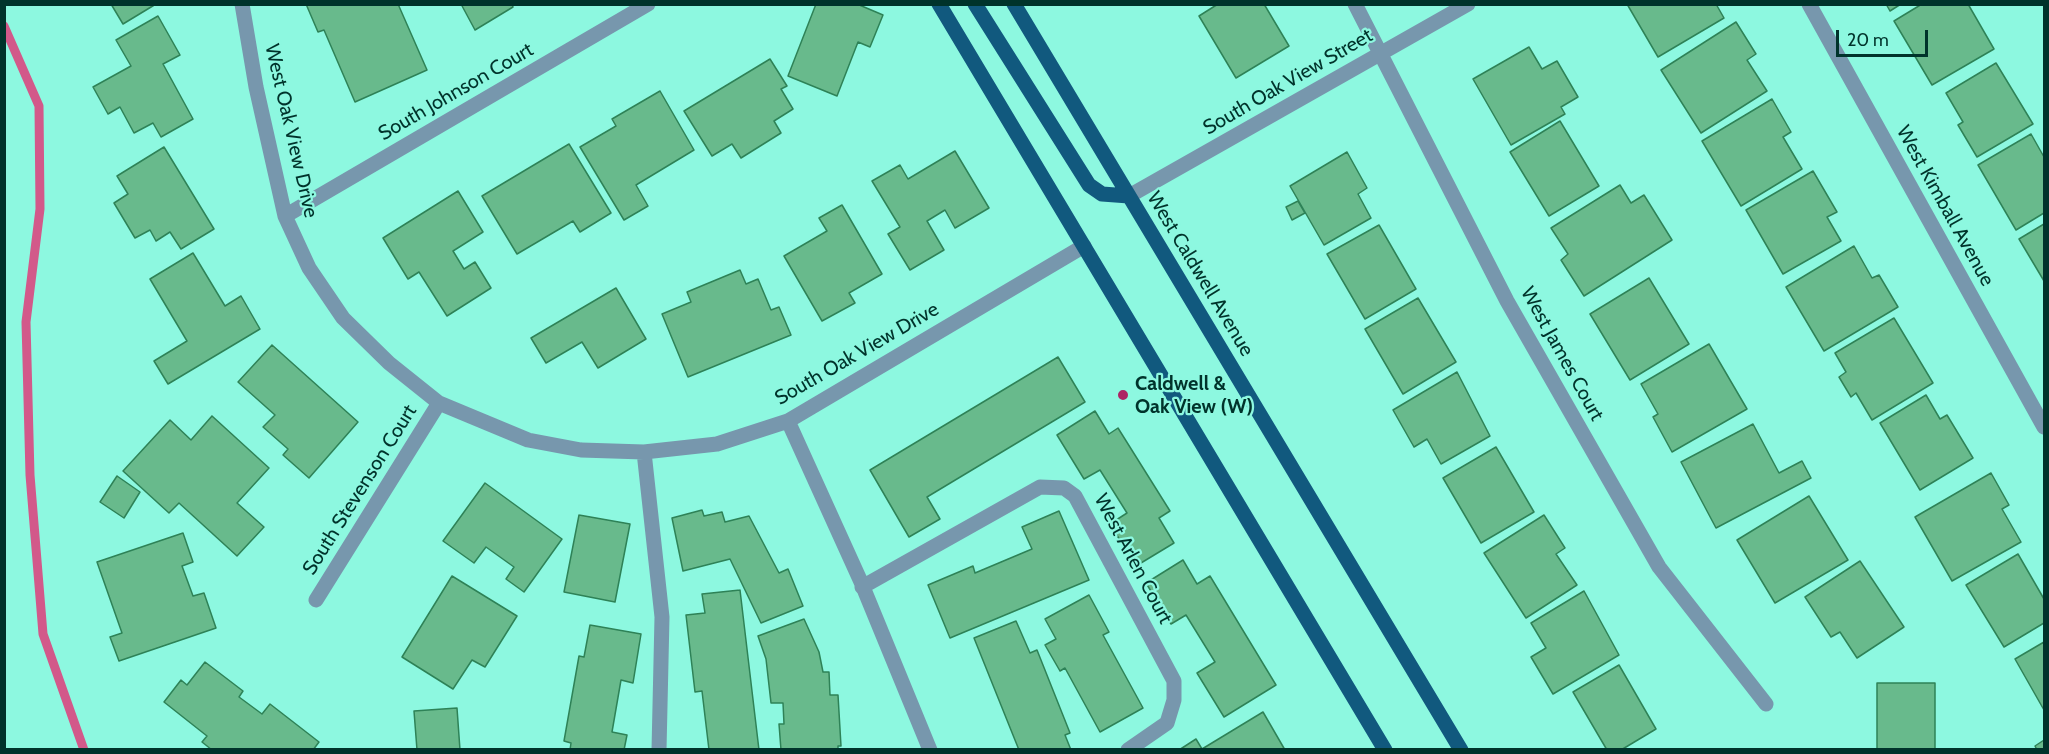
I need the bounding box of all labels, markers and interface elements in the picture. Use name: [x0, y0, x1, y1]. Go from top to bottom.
scale bar: [1839, 18, 1930, 56]
street label: South Oak View Street: [1199, 24, 1377, 140]
text: 20 m: [1847, 29, 1889, 51]
street label: South Johnson Court: [374, 38, 538, 146]
street label: West Oak View Drive: [259, 42, 323, 220]
street label: West Kimball Avenue: [1891, 122, 1999, 290]
street label: West Caldwell Avenue: [1141, 187, 1259, 361]
street label: West James Court: [1515, 283, 1609, 425]
street label: South Oak View Drive: [771, 297, 943, 411]
place label: Caldwell & Oak View (W): [1135, 372, 1253, 419]
marker: Caldwell & Oak View (W): [1116, 388, 1130, 402]
street label: South Stevenson Court: [298, 401, 422, 579]
street label: West Arlen Court: [1089, 490, 1177, 628]

